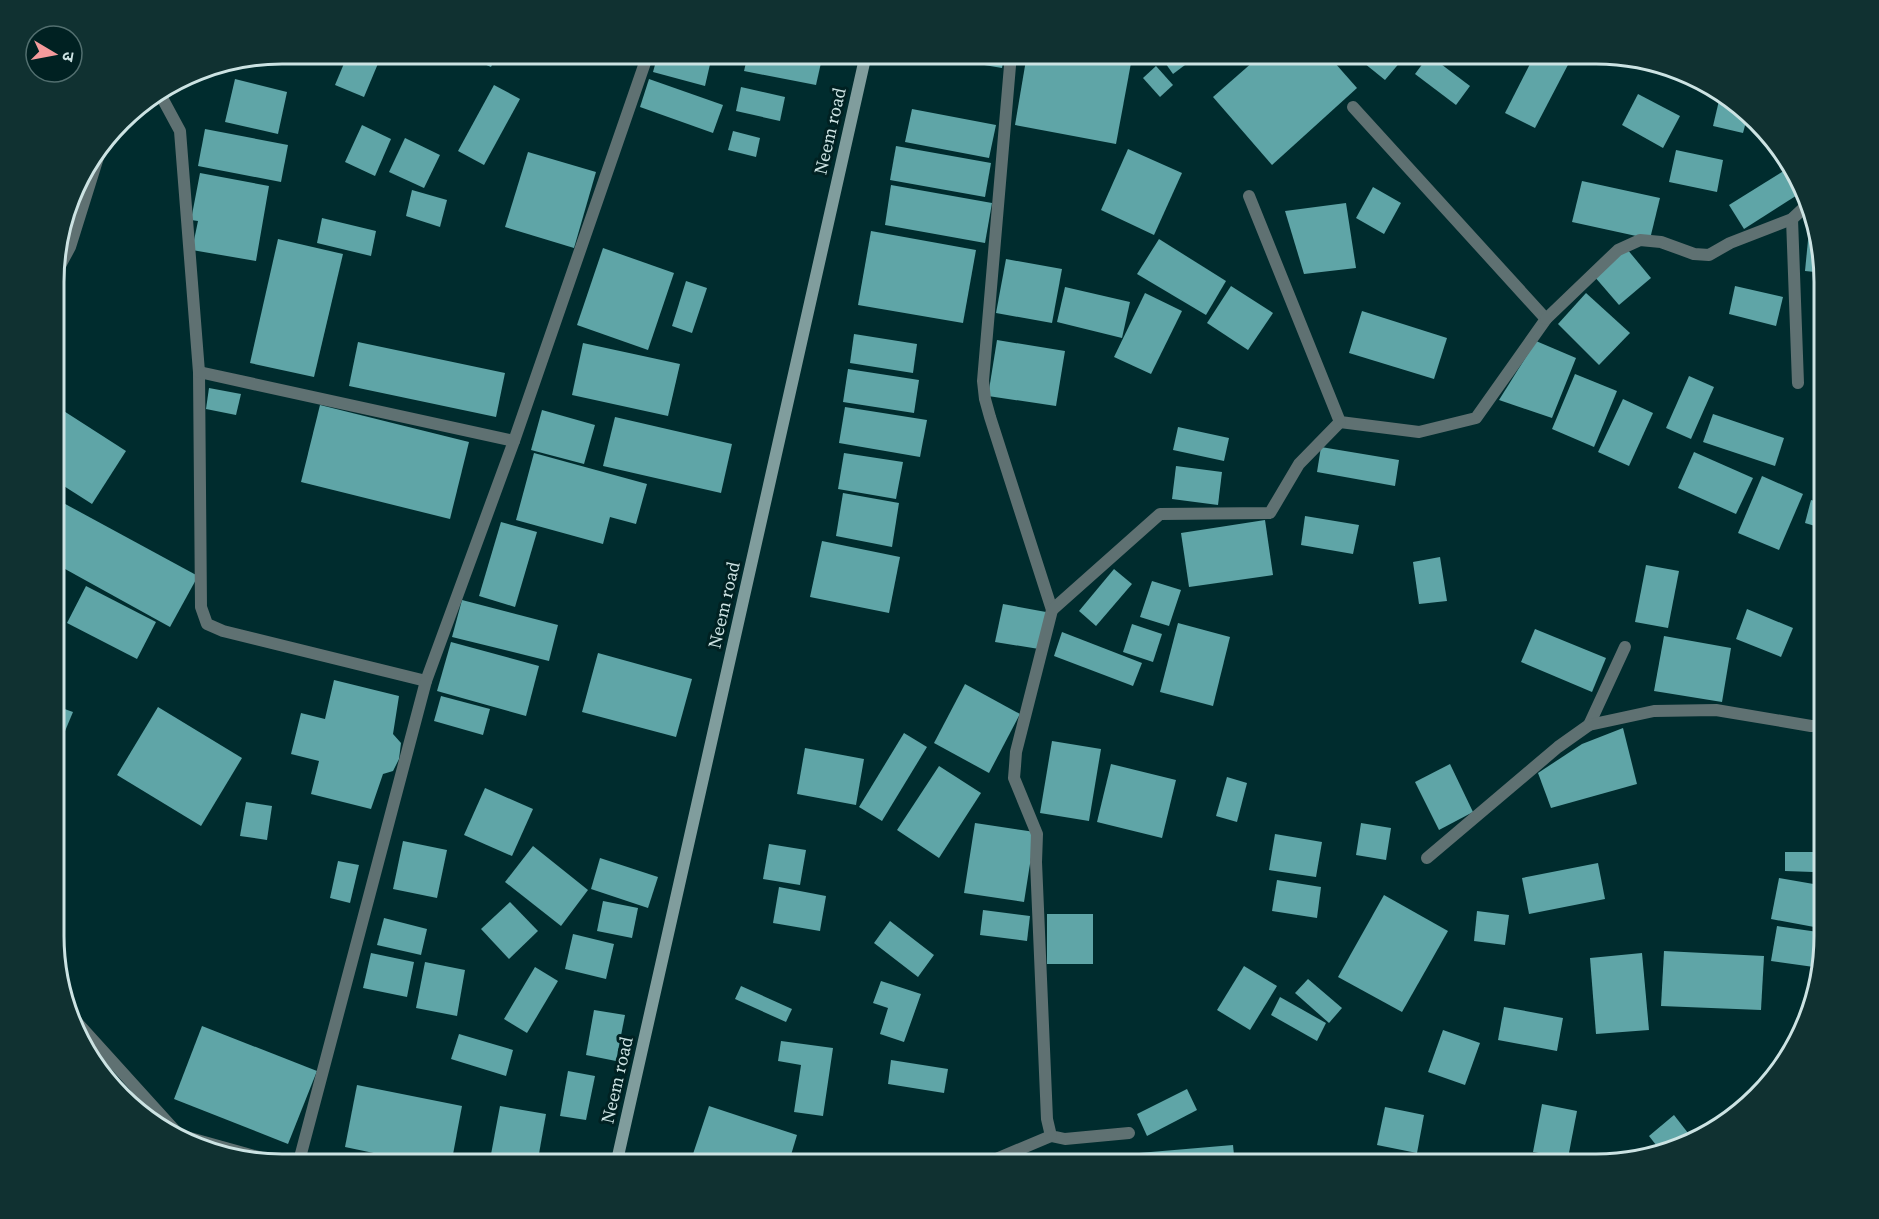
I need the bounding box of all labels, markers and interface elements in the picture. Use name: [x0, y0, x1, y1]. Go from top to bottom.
north arrow: [24, 24, 84, 84]
text: उ: [57, 50, 80, 64]
street label: Neem road: [807, 85, 852, 177]
street label: Neem road: [701, 559, 746, 651]
street label: Neem road: [594, 1034, 639, 1126]

